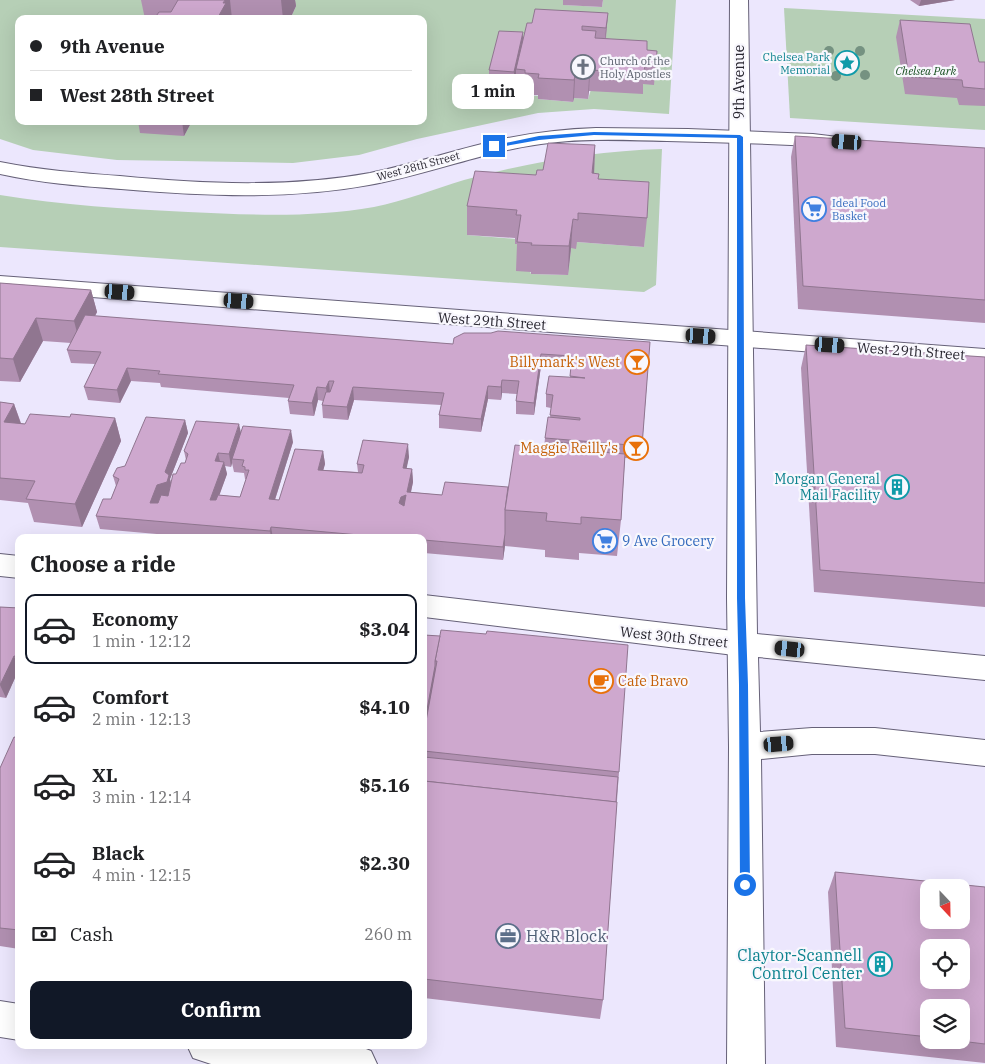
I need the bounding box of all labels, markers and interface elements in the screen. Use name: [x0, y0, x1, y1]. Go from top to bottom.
text: 9th Avenue: [60, 34, 165, 58]
street label: 9th Avenue: [730, 45, 748, 119]
place label: Chelsea Park Memorial: [763, 50, 831, 77]
place icon: Chelsea Park Memorial: [834, 50, 860, 76]
church icon: Church of the Holy Apostles: [570, 54, 596, 80]
place label: Church of the Holy Apostles: [600, 54, 671, 81]
park label: Chelsea Park: [896, 64, 957, 78]
callout: 1 min: [453, 74, 535, 108]
text: 1 min: [471, 81, 515, 101]
text: West 28th Street: [60, 83, 214, 107]
car: [831, 133, 862, 151]
route end: [483, 135, 505, 157]
street label: West 28th Street: [375, 148, 461, 184]
supermarket icon: Ideal Food Basket: [801, 196, 827, 222]
place label: Ideal Food Basket: [832, 196, 886, 223]
car: [104, 283, 135, 301]
car: [223, 292, 254, 310]
street label: West 29th Street: [437, 308, 547, 334]
car: [685, 328, 716, 344]
car: [814, 336, 845, 354]
street label: West 29th Street: [856, 338, 966, 364]
bar icon: Billymark's West: [624, 349, 650, 375]
place label: Billymark's West: [509, 353, 620, 371]
bar icon: Maggie Reilly's: [623, 435, 649, 461]
place label: Maggie Reilly's: [520, 439, 618, 457]
place label: Morgan General Mail Facility: [774, 470, 881, 504]
building icon: Morgan General Mail Facility: [884, 474, 910, 500]
supermarket icon: 9 Ave Grocery: [592, 528, 618, 554]
place label: 9 Ave Grocery: [622, 532, 715, 550]
text: Choose a ride: [30, 549, 176, 578]
icon: car: [32, 607, 77, 652]
text: Economy: [92, 607, 178, 631]
text: $3.04: [359, 617, 410, 641]
street label: West 30th Street: [619, 622, 729, 652]
text: 1 min · 12:12: [92, 631, 191, 651]
car: [774, 640, 805, 658]
cafe icon: Cafe Bravo: [588, 668, 614, 694]
place label: Cafe Bravo: [618, 672, 688, 690]
icon: car: [32, 685, 77, 730]
text: Comfort: [92, 685, 169, 709]
text: $4.10: [359, 695, 410, 719]
text: 2 min · 12:13: [92, 709, 191, 729]
car: [763, 735, 794, 753]
icon: car: [32, 763, 77, 808]
text: XL: [92, 763, 118, 787]
text: $5.16: [359, 773, 410, 797]
text: 3 min · 12:14: [92, 787, 191, 807]
icon: car: [32, 841, 77, 886]
text: Black: [92, 841, 144, 865]
text: $2.30: [359, 851, 410, 875]
text: 4 min · 12:15: [92, 865, 191, 885]
route start: [734, 874, 756, 896]
north arrow: [920, 879, 970, 929]
map controls: [920, 879, 970, 1049]
icon: cash: [30, 920, 58, 948]
text: Cash: [70, 922, 114, 946]
office icon: H&R Block: [495, 923, 521, 949]
text: 260 m: [364, 924, 412, 944]
place label: H&R Block: [526, 926, 607, 946]
button: locate: [920, 939, 970, 989]
place label: Claytor-Scannell Control Center: [737, 945, 862, 983]
building icon: Claytor-Scannell Control Center: [867, 951, 893, 977]
button: Confirm: [30, 981, 412, 1039]
button: layers: [920, 999, 970, 1049]

